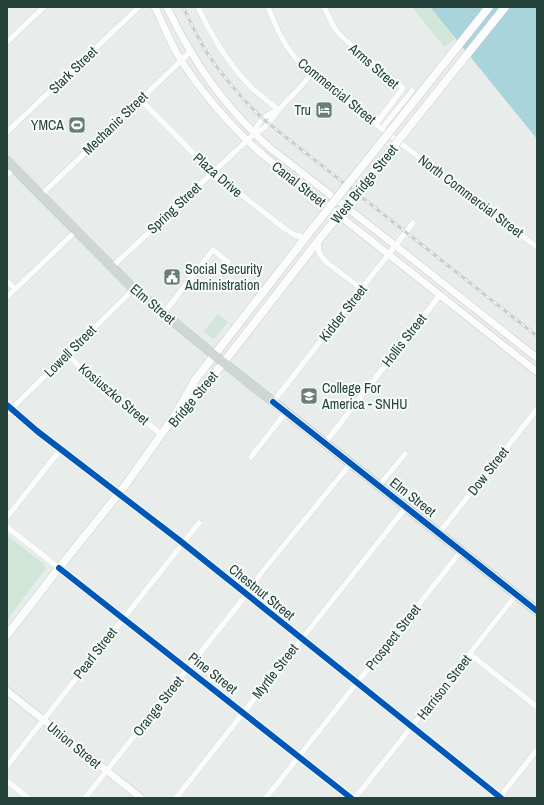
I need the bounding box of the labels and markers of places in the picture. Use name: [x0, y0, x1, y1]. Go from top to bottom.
hotel icon: Tru: [314, 100, 334, 120]
place label: Tru: [294, 101, 311, 119]
sports icon: YMCA: [67, 115, 87, 135]
place label: YMCA: [31, 116, 64, 134]
place label: Social Security Administration: [184, 260, 262, 294]
public building icon: Social Security Administration: [162, 267, 182, 287]
place label: College For America - SNHU: [321, 379, 407, 413]
school or university icon: College For America - SNHU: [299, 386, 319, 406]

